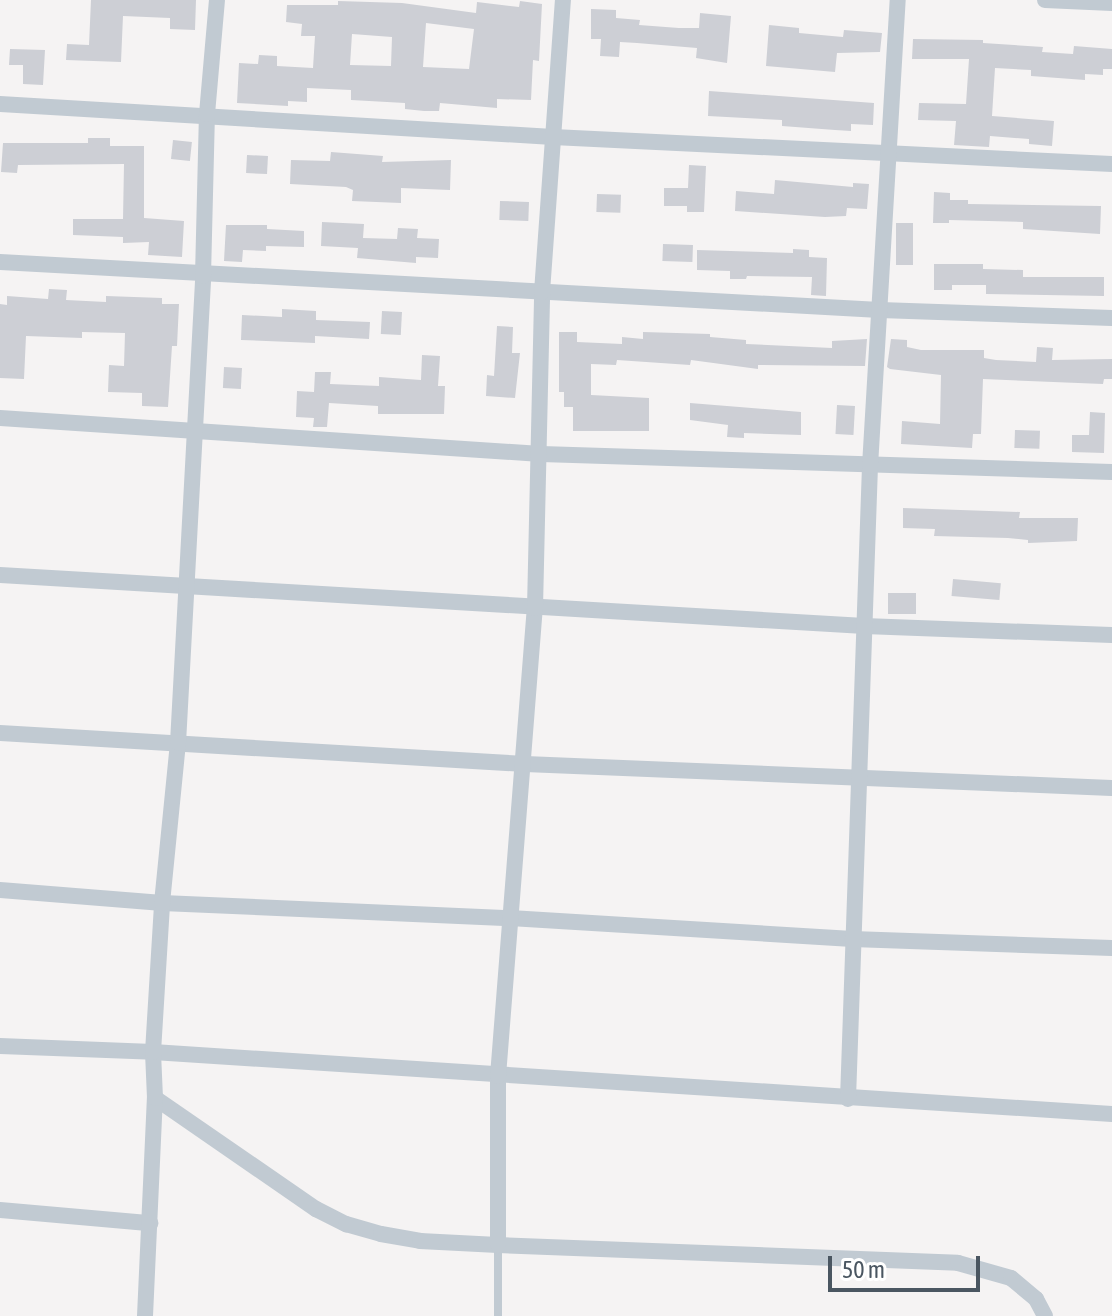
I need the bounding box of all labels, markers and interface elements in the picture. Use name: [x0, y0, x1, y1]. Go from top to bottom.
scale bar: [832, 1240, 984, 1290]
text: 50 m: [842, 1256, 885, 1283]

